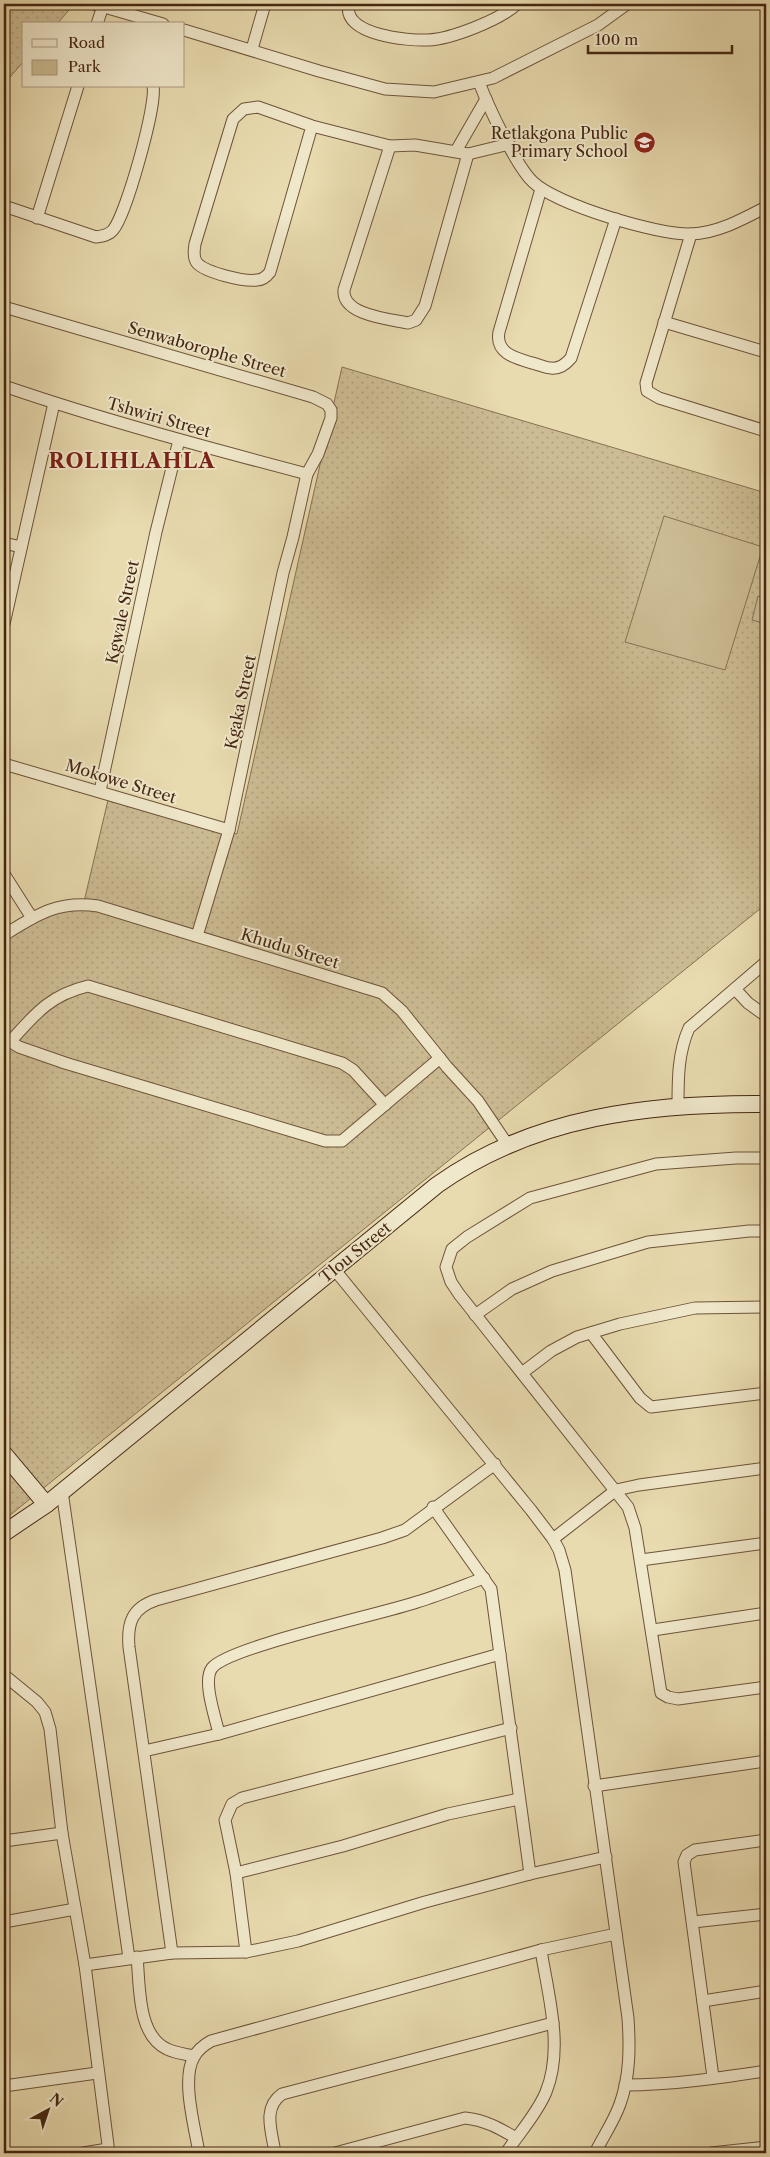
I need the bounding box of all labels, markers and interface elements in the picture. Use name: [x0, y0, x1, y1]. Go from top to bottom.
legend: [22, 22, 185, 88]
scale bar: [588, 22, 731, 54]
text: 100 m: [595, 30, 638, 49]
text: Road: [68, 33, 105, 52]
text: Park: [68, 57, 102, 76]
place label: Retlakgona Public Primary School: [491, 123, 628, 161]
school or university icon: Retlakgona Public Primary School: [632, 130, 656, 154]
street label: Senwaborophe Street: [126, 317, 289, 381]
street label: Tshwiri Street: [105, 393, 213, 441]
district label: ROLIHLAHLA: [49, 448, 215, 473]
street label: Kgwale Street: [101, 558, 143, 666]
street label: Kgaka Street: [220, 653, 260, 751]
street label: Mokowe Street: [63, 755, 179, 807]
street label: Khudu Street: [239, 924, 342, 973]
street label: Tlou Street: [315, 1217, 395, 1287]
north arrow: [22, 2084, 72, 2134]
text: N: [46, 2089, 67, 2111]

